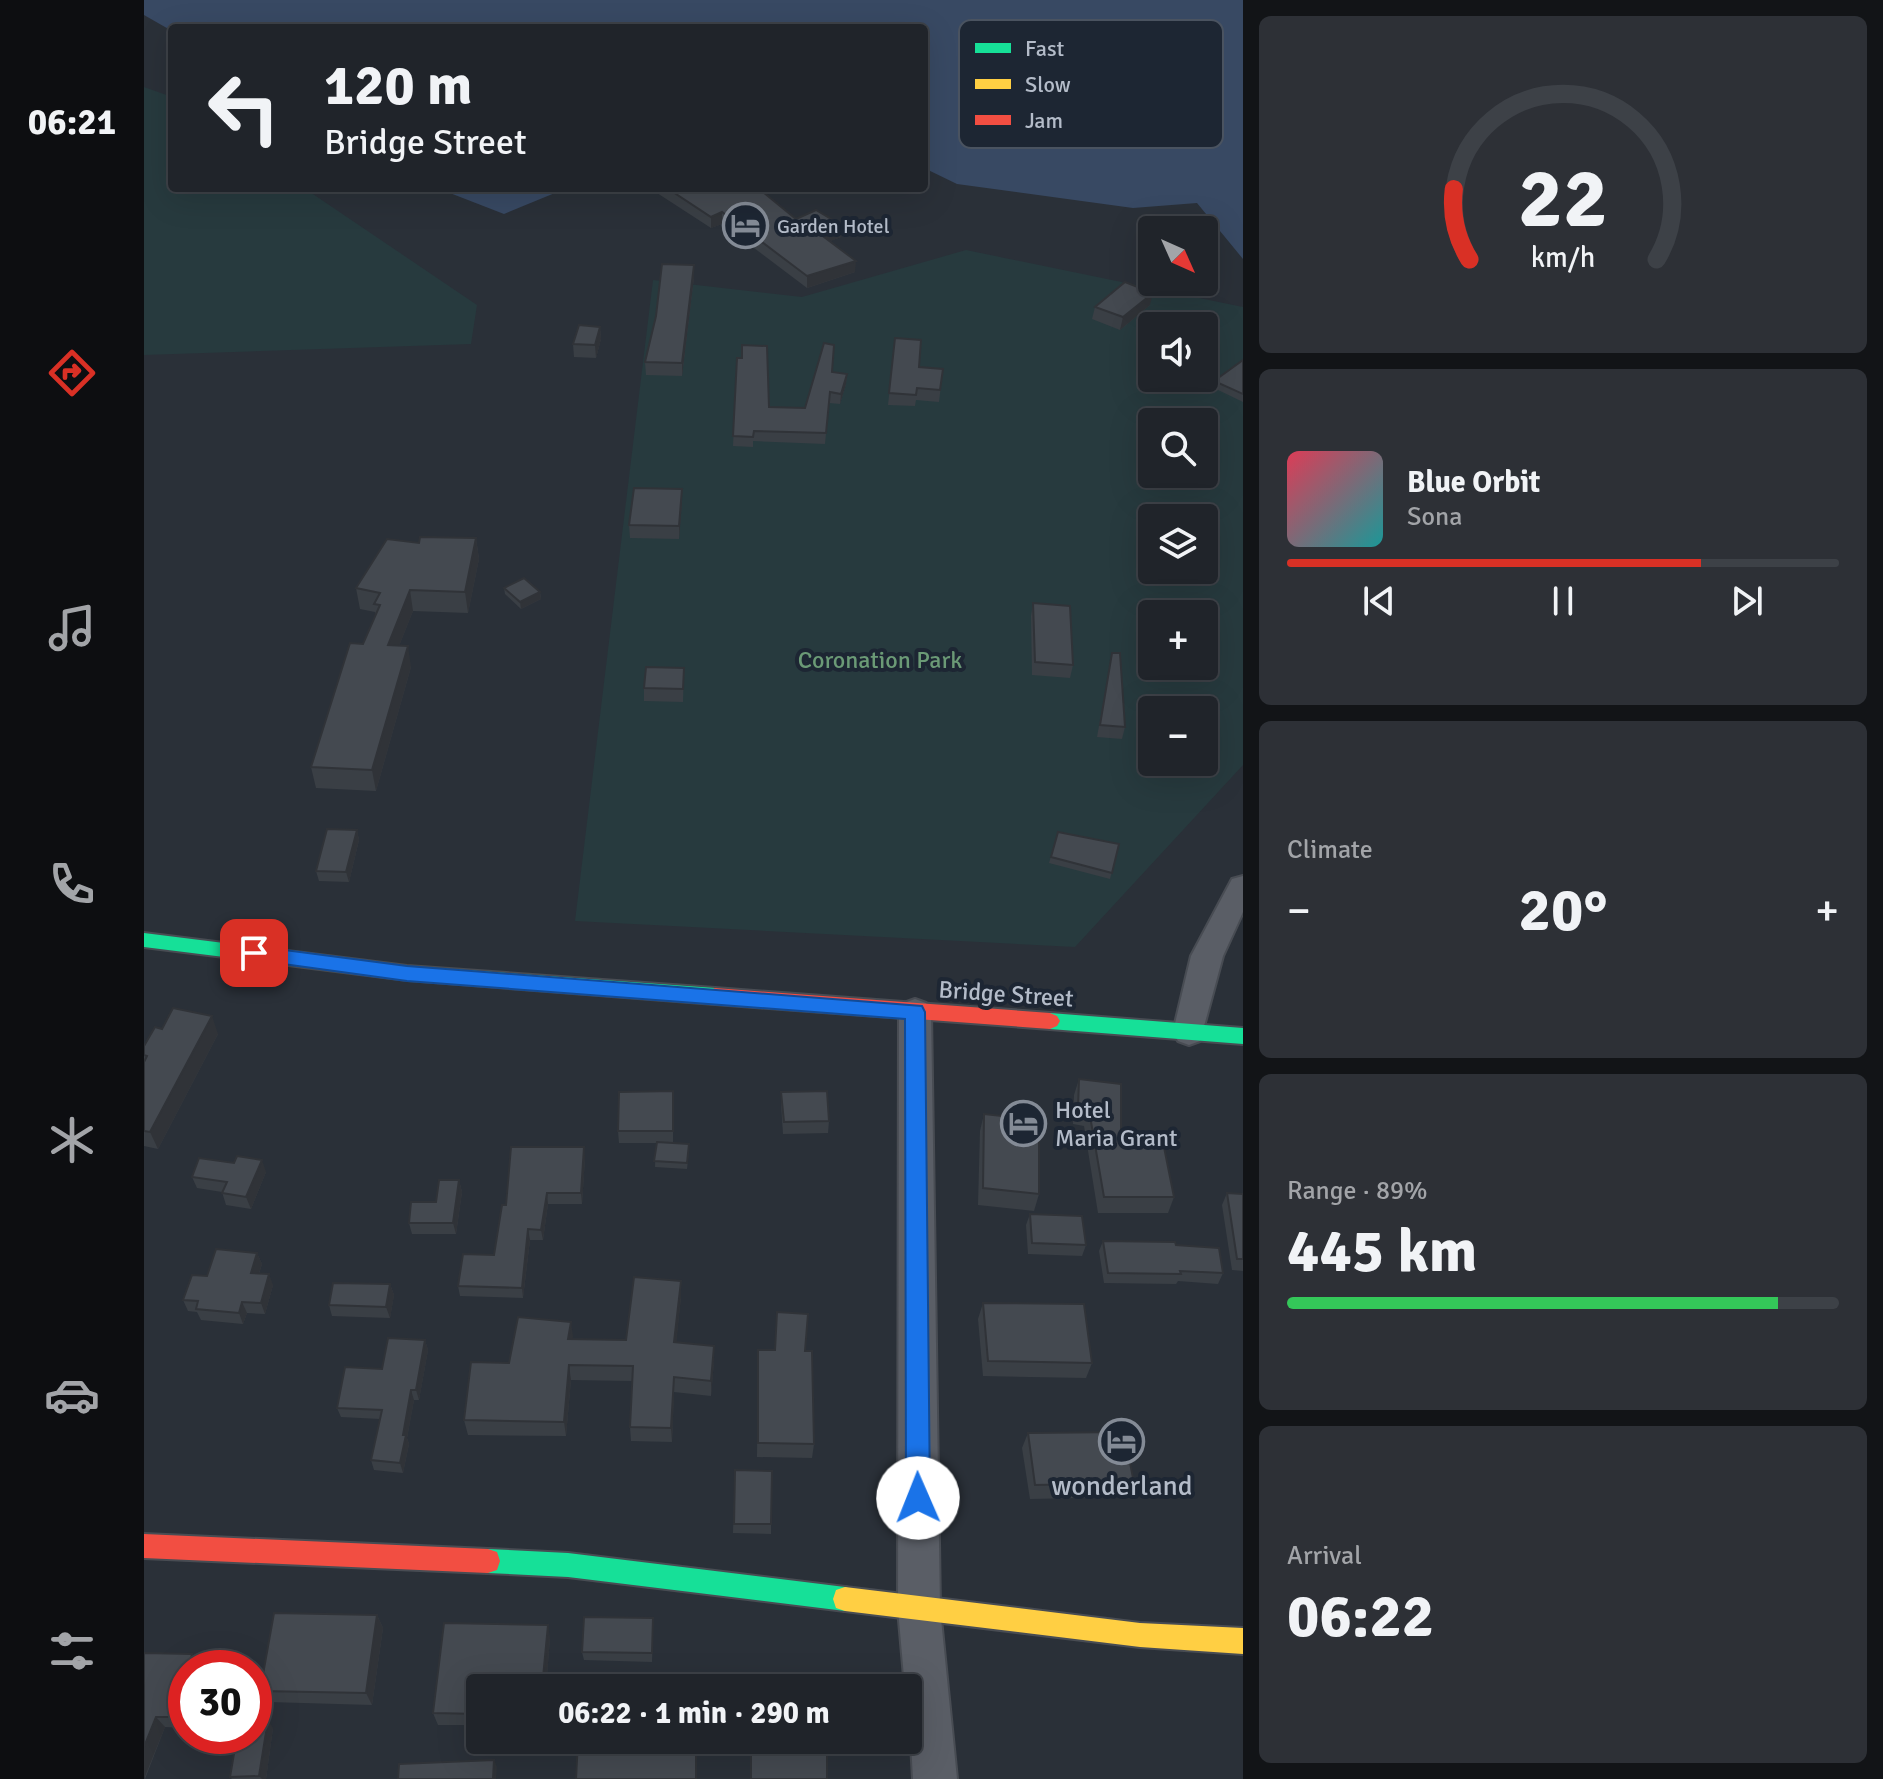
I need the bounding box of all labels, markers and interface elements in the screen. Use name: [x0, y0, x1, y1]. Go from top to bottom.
legend: [959, 20, 1223, 148]
text: Fast: [1025, 35, 1065, 62]
text: 120 m: [324, 51, 472, 120]
icon: left: [192, 56, 296, 160]
text: Slow: [1025, 71, 1071, 98]
text: 06:21: [28, 100, 116, 145]
text: Jam: [1025, 107, 1063, 134]
text: Bridge Street: [324, 120, 527, 165]
text: 22: [1518, 148, 1608, 250]
hotel icon: Garden Hotel: [722, 202, 770, 250]
place label: Garden Hotel: [777, 214, 890, 239]
north arrow: [1138, 216, 1218, 296]
map controls: [1138, 216, 1218, 776]
text: km/h: [1531, 240, 1595, 275]
button: sound: [1138, 312, 1218, 392]
icon: directions: [44, 345, 100, 401]
button: search: [1138, 408, 1218, 488]
text: Blue Orbit: [1407, 464, 1540, 501]
text: Sona: [1407, 501, 1462, 533]
button: layers: [1138, 504, 1218, 584]
icon: previous: [1357, 579, 1401, 623]
icon: pause: [1541, 579, 1585, 623]
icon: next: [1725, 579, 1769, 623]
icon: music: [44, 600, 100, 656]
button: +: [1138, 600, 1218, 680]
park label: Coronation Park: [798, 645, 962, 675]
button: −: [1138, 696, 1218, 776]
text: Climate: [1287, 834, 1373, 866]
icon: phone: [44, 856, 100, 912]
text: 20°: [1519, 874, 1607, 948]
text: −: [1287, 884, 1311, 938]
text: +: [1815, 884, 1839, 938]
pin: [220, 919, 288, 987]
icon: arrive: [232, 931, 276, 975]
street label: Bridge Street: [938, 974, 1074, 1014]
place label: Hotel Maria Grant: [1055, 1095, 1178, 1153]
hotel icon: Hotel Maria Grant: [1000, 1100, 1048, 1148]
icon: climate: [44, 1112, 100, 1168]
text: Range · 89%: [1287, 1175, 1428, 1207]
text: 445 km: [1287, 1215, 1477, 1289]
icon: car: [44, 1367, 100, 1423]
hotel icon: wonderland: [1098, 1418, 1146, 1466]
position arrow: [876, 1456, 960, 1540]
place label: wonderland: [1051, 1469, 1193, 1503]
text: Arrival: [1287, 1540, 1362, 1572]
text: 06:22: [1287, 1580, 1434, 1654]
icon: filters: [44, 1623, 100, 1679]
speed limit sign: 30: [168, 1650, 272, 1754]
text: 06:22 · 1 min · 290 m: [558, 1695, 830, 1732]

